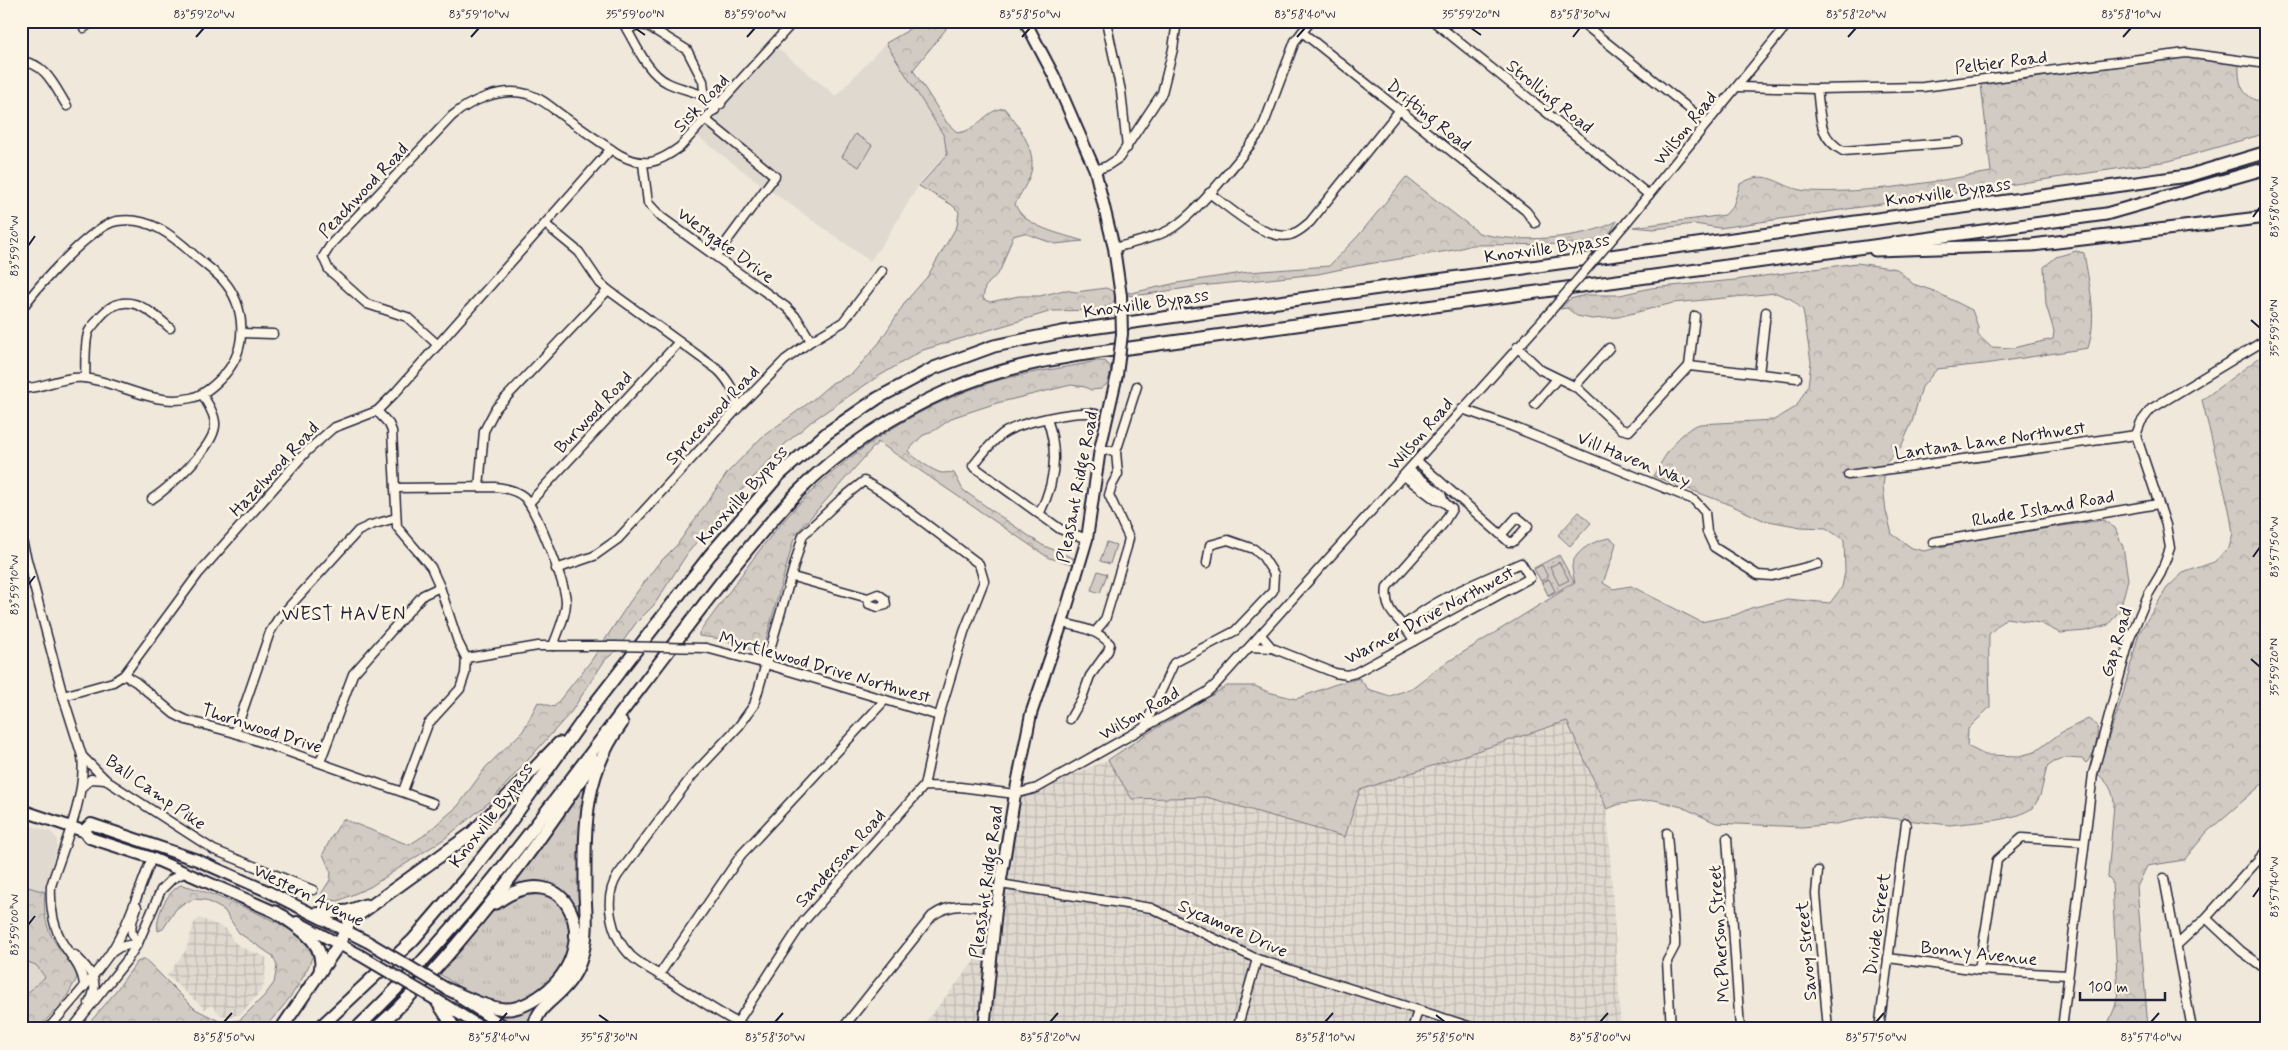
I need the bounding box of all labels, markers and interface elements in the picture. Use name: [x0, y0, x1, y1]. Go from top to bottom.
text: 83°59'20"W: [174, 7, 235, 23]
text: 83°59'10"W: [449, 7, 509, 23]
text: 35°59'00"N: [606, 7, 664, 23]
text: 83°59'00"W: [724, 7, 786, 23]
text: 83°58'50"W: [999, 7, 1061, 23]
text: 83°58'40"W: [1274, 7, 1336, 23]
text: 35°59'20"N: [1442, 7, 1500, 23]
text: 83°58'30"W: [1550, 7, 1610, 23]
text: 83°58'20"W: [1826, 7, 1886, 23]
text: 83°58'10"W: [2101, 7, 2161, 23]
street label: Peltier Road: [1954, 45, 2049, 81]
street label: Strolling Road: [1500, 54, 1598, 141]
street label: Sisk Road: [668, 69, 735, 138]
street label: Drifting Road: [1380, 74, 1476, 159]
street label: Wilson Road: [1648, 86, 1723, 171]
street label: Peachwood Road: [313, 138, 414, 244]
street label: Knoxville Bypass: [1884, 172, 2012, 214]
text: 83°58'00"W: [2267, 176, 2283, 238]
street label: Westgate Drive: [672, 202, 779, 289]
text: 83°59'20"W: [7, 215, 23, 276]
street label: Knoxville Bypass: [1483, 228, 1611, 270]
street label: Knoxville Bypass: [1082, 283, 1210, 325]
text: 35°59'30"N: [2267, 299, 2283, 357]
street label: Sprucewood Road: [660, 361, 765, 471]
street label: Burwood Road: [549, 366, 638, 459]
street label: Wilson Road: [1382, 393, 1459, 476]
street label: Pleasant Ridge Road: [1051, 409, 1106, 566]
street label: Lantana Lane Northwest: [1893, 416, 2088, 466]
street label: Hazelwood Road: [224, 417, 325, 522]
street label: Vill Haven Way: [1573, 426, 1694, 494]
street label: Knoxville Bypass: [692, 441, 794, 551]
street label: Rhode Island Road: [1970, 485, 2116, 533]
text: 83°57'50"W: [2267, 516, 2283, 578]
text: 83°59'10"W: [7, 555, 23, 615]
street label: Warner Drive Northwest: [1340, 561, 1519, 671]
district label: WEST HAVEN: [282, 602, 406, 627]
street label: Gap Road: [2095, 604, 2139, 680]
street label: Myrtlewood Drive Northwest: [716, 626, 934, 710]
text: 35°59'20"N: [2267, 638, 2283, 696]
street label: Wilson Road: [1095, 681, 1184, 747]
street label: Thornwood Drive: [198, 698, 325, 760]
street label: Ball Camp Pike: [101, 749, 210, 836]
street label: Knoxville Bypass: [444, 758, 539, 873]
street label: Sanderson Road: [790, 804, 891, 913]
street label: Pleasant Ridge Road: [964, 804, 1012, 960]
text: 83°57'40"W: [2267, 856, 2283, 917]
street label: Western Avenue: [249, 859, 368, 933]
street label: McPherson Street: [1703, 864, 1737, 1004]
street label: Divide Street: [1859, 871, 1897, 977]
text: 83°59'00"W: [7, 894, 23, 956]
street label: Sycamore Drive: [1174, 894, 1291, 964]
street label: Savoy Street: [1791, 900, 1823, 1002]
street label: Bonny Avenue: [1919, 936, 2039, 972]
scale bar: [2080, 970, 2166, 1002]
text: 100 m: [2088, 978, 2128, 998]
text: 83°58'50"W: [193, 1030, 255, 1046]
text: 83°58'40"W: [468, 1030, 530, 1046]
text: 35°58'30"N: [581, 1030, 637, 1046]
text: 83°58'30"W: [745, 1030, 805, 1046]
text: 83°58'20"W: [1020, 1030, 1080, 1046]
text: 83°58'10"W: [1295, 1030, 1355, 1046]
text: 35°58'50"N: [1416, 1030, 1474, 1046]
text: 83°58'00"W: [1569, 1030, 1631, 1046]
text: 83°57'50"W: [1846, 1030, 1907, 1046]
text: 83°57'40"W: [2121, 1030, 2182, 1046]

